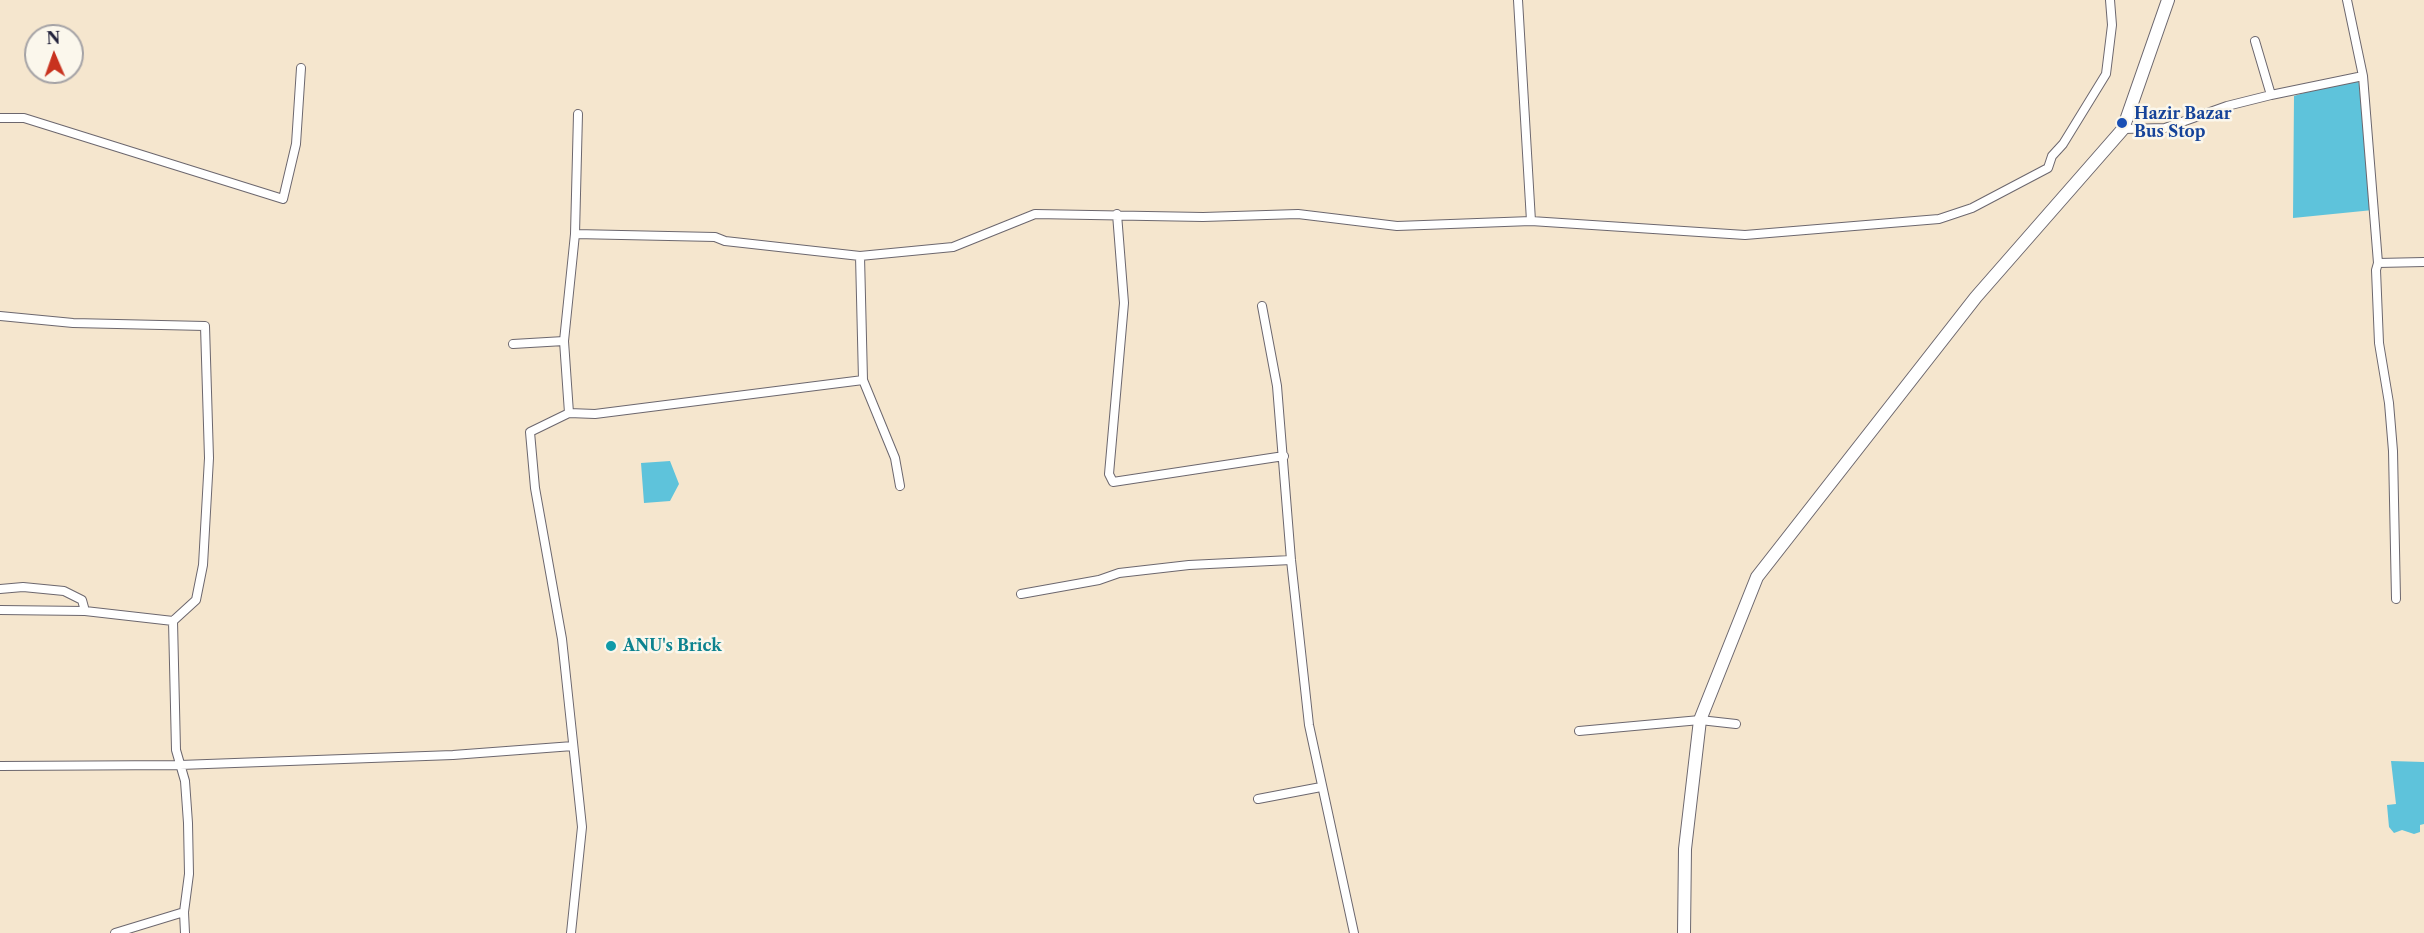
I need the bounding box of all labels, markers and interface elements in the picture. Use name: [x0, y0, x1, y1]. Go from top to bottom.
north arrow: [24, 24, 84, 84]
text: N: [46, 28, 61, 48]
place label: Hazir Bazar Bus Stop: [2134, 104, 2232, 142]
marker: Hazir Bazar Bus Stop: [2115, 116, 2129, 130]
place label: ANU's Brick: [623, 636, 722, 656]
marker: ANU's Brick: [604, 639, 618, 653]

